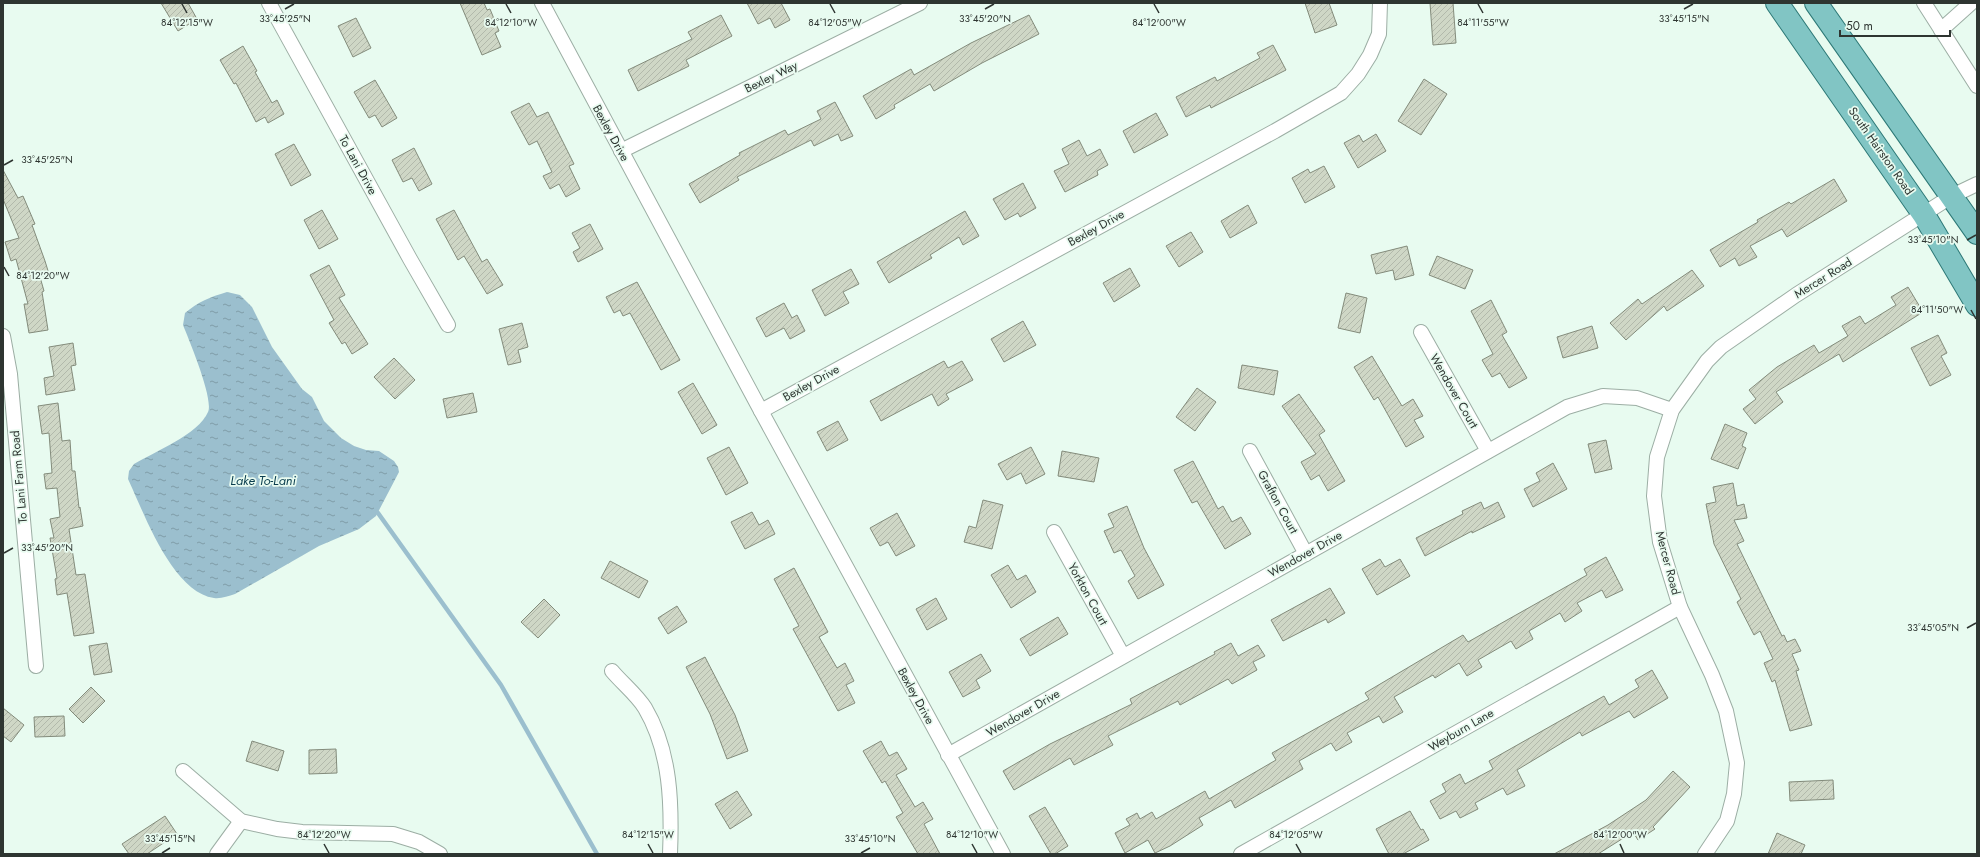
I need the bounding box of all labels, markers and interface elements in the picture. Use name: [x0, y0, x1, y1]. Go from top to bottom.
text: 33°45'25"N: [259, 11, 311, 26]
text: 33°45'20"N: [959, 11, 1011, 26]
text: 33°45'15"N: [1659, 11, 1709, 26]
scale bar: [1840, 12, 1950, 38]
text: 84°12'15"W: [161, 15, 213, 30]
text: 84°12'10"W: [485, 15, 537, 30]
text: 84°12'05"W: [808, 15, 862, 30]
text: 84°12'00"W: [1132, 15, 1186, 30]
text: 84°11'55"W: [1457, 15, 1509, 30]
text: 50 m: [1846, 17, 1873, 35]
street label: Bexley Way: [741, 56, 801, 98]
street label: Bexley Drive: [588, 101, 634, 165]
street label: South Hairston Road: [1844, 103, 1918, 199]
street label: To Lani Drive: [334, 132, 382, 198]
text: 33°45'25"N: [21, 152, 73, 167]
street label: Bexley Drive: [1064, 205, 1128, 251]
text: 33°45'10"N: [1908, 232, 1958, 247]
street label: Mercer Road: [1791, 253, 1855, 303]
text: 84°12'20"W: [16, 268, 70, 283]
text: 84°11'50"W: [1911, 302, 1963, 317]
street label: Wendover Court: [1425, 350, 1483, 432]
street label: Bexley Drive: [779, 360, 843, 406]
street label: To Lani Farm Road: [6, 430, 32, 524]
street label: Grafton Court: [1253, 467, 1303, 537]
water label: Lake To-Lani: [230, 471, 296, 490]
street label: Wendover Drive: [1265, 526, 1345, 582]
street label: Mercer Road: [1651, 529, 1685, 597]
text: 33°45'20"N: [21, 540, 73, 555]
street label: Yorkton Court: [1063, 560, 1113, 629]
text: 33°45'05"N: [1907, 620, 1959, 635]
street label: Bexley Drive: [893, 664, 939, 728]
street label: Wendover Drive: [983, 685, 1063, 741]
street label: Weyburn Lane: [1425, 704, 1497, 756]
text: 84°12'20"W: [297, 827, 351, 842]
text: 84°12'15"W: [622, 827, 674, 842]
text: 84°12'10"W: [946, 827, 998, 842]
text: 84°12'05"W: [1269, 827, 1323, 842]
text: 84°12'00"W: [1593, 827, 1647, 842]
text: 33°45'15"N: [145, 831, 195, 846]
text: 33°45'10"N: [845, 831, 895, 846]

